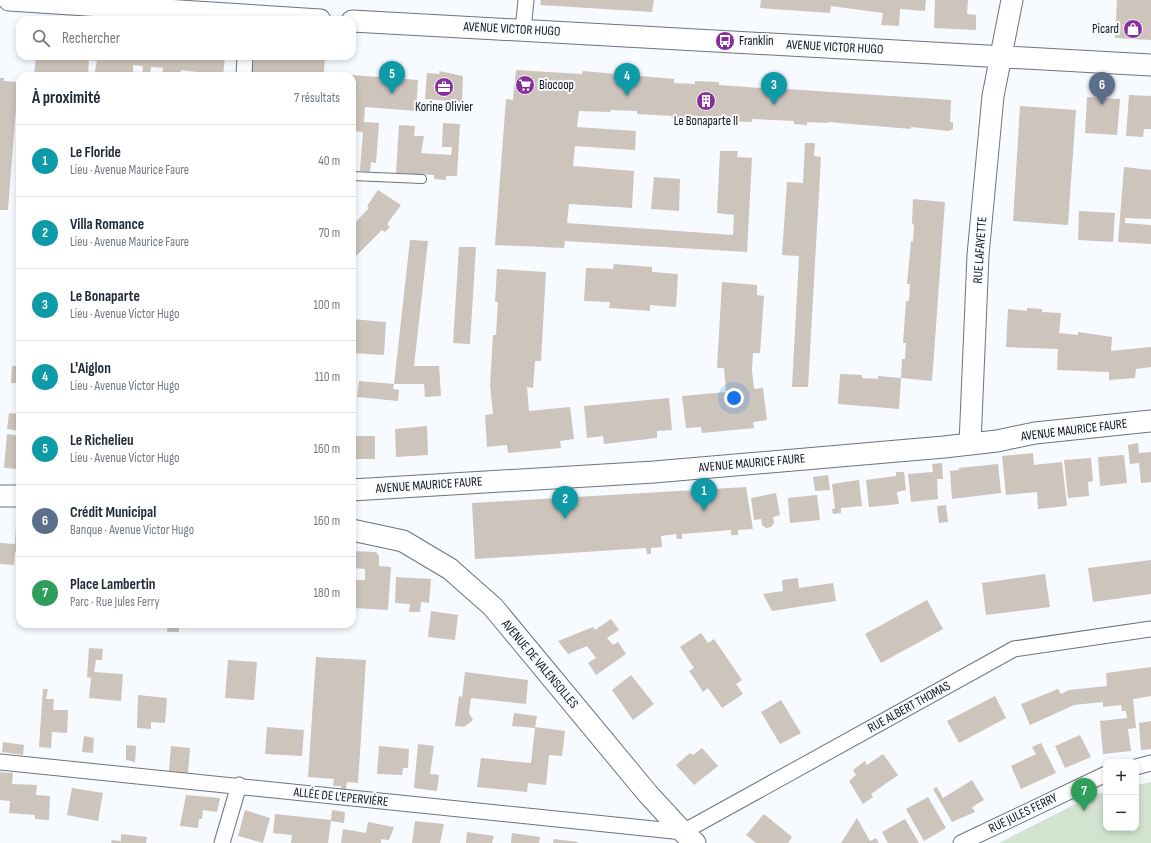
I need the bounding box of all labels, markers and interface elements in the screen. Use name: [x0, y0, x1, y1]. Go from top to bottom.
search box: [16, 16, 356, 60]
street label: AVENUE VICTOR HUGO: [462, 18, 561, 40]
shop icon: Picard: [1122, 18, 1144, 40]
place label: Picard: [1092, 21, 1119, 37]
icon: search: [30, 27, 52, 49]
text: Rechercher: [62, 29, 120, 48]
bus stop icon: Franklin: [714, 30, 736, 52]
place label: Franklin: [739, 33, 774, 49]
street label: AVENUE VICTOR HUGO: [785, 36, 884, 58]
pin: 5: [379, 61, 405, 94]
pin: 4: [614, 63, 640, 96]
pin: 3: [761, 72, 787, 105]
pin: 6: [1089, 72, 1115, 105]
supermarket icon: Biocoop: [514, 74, 536, 96]
office icon: Korine Olivier: [433, 76, 455, 98]
place label: Biocoop: [539, 77, 574, 93]
text: À proximité: [32, 88, 100, 108]
text: 7 résultats: [294, 90, 340, 106]
building icon: Le Bonaparte II: [695, 90, 717, 112]
place label: Korine Olivier: [415, 99, 473, 115]
place label: Le Bonaparte II: [674, 113, 738, 129]
text: Le Floride: [70, 143, 121, 162]
text: 1: [42, 153, 48, 169]
text: 40 m: [318, 153, 340, 169]
text: Lieu · Avenue Maurice Faure: [70, 162, 189, 178]
text: Villa Romance: [70, 215, 144, 234]
street label: RUE LAFAYETTE: [970, 216, 990, 284]
text: 2: [42, 225, 48, 241]
text: 70 m: [319, 225, 340, 241]
text: Lieu · Avenue Maurice Faure: [70, 234, 189, 250]
text: Le Bonaparte: [70, 287, 140, 306]
text: 3: [42, 297, 48, 313]
text: 100 m: [313, 297, 340, 313]
text: Lieu · Avenue Victor Hugo: [70, 306, 179, 322]
text: L'Aiglon: [70, 359, 111, 378]
text: 4: [42, 369, 48, 385]
text: 110 m: [315, 369, 340, 385]
text: Lieu · Avenue Victor Hugo: [70, 378, 179, 394]
your location: [724, 388, 744, 408]
street label: AVENUE MAURICE FAURE: [1019, 416, 1128, 445]
text: Le Richelieu: [70, 431, 134, 450]
text: 5: [42, 441, 48, 457]
text: 160 m: [314, 441, 340, 457]
text: Lieu · Avenue Victor Hugo: [70, 450, 179, 466]
street label: AVENUE MAURICE FAURE: [697, 450, 806, 476]
street label: AVENUE MAURICE FAURE: [374, 473, 483, 497]
pin: 1: [691, 478, 717, 511]
pin: 2: [552, 486, 578, 519]
text: Crédit Municipal: [70, 503, 156, 522]
text: 6: [42, 513, 48, 529]
text: 160 m: [314, 513, 340, 529]
text: Banque · Avenue Victor Hugo: [70, 522, 194, 538]
text: Place Lambertin: [70, 575, 156, 594]
text: 7: [42, 585, 48, 601]
text: 180 m: [314, 585, 340, 601]
text: Parc · Rue Jules Ferry: [70, 594, 160, 610]
street label: AVENUE DE VALENSOLLES: [498, 616, 582, 712]
street label: RUE ALBERT THOMAS: [865, 678, 953, 736]
map controls: [1103, 759, 1139, 831]
button: +: [1103, 759, 1139, 795]
pin: 7: [1071, 778, 1097, 811]
street label: ALLÉE DE L'EPERVIÈRE: [292, 784, 389, 810]
street label: RUE JULES FERRY: [986, 789, 1060, 837]
button: −: [1103, 795, 1139, 831]

